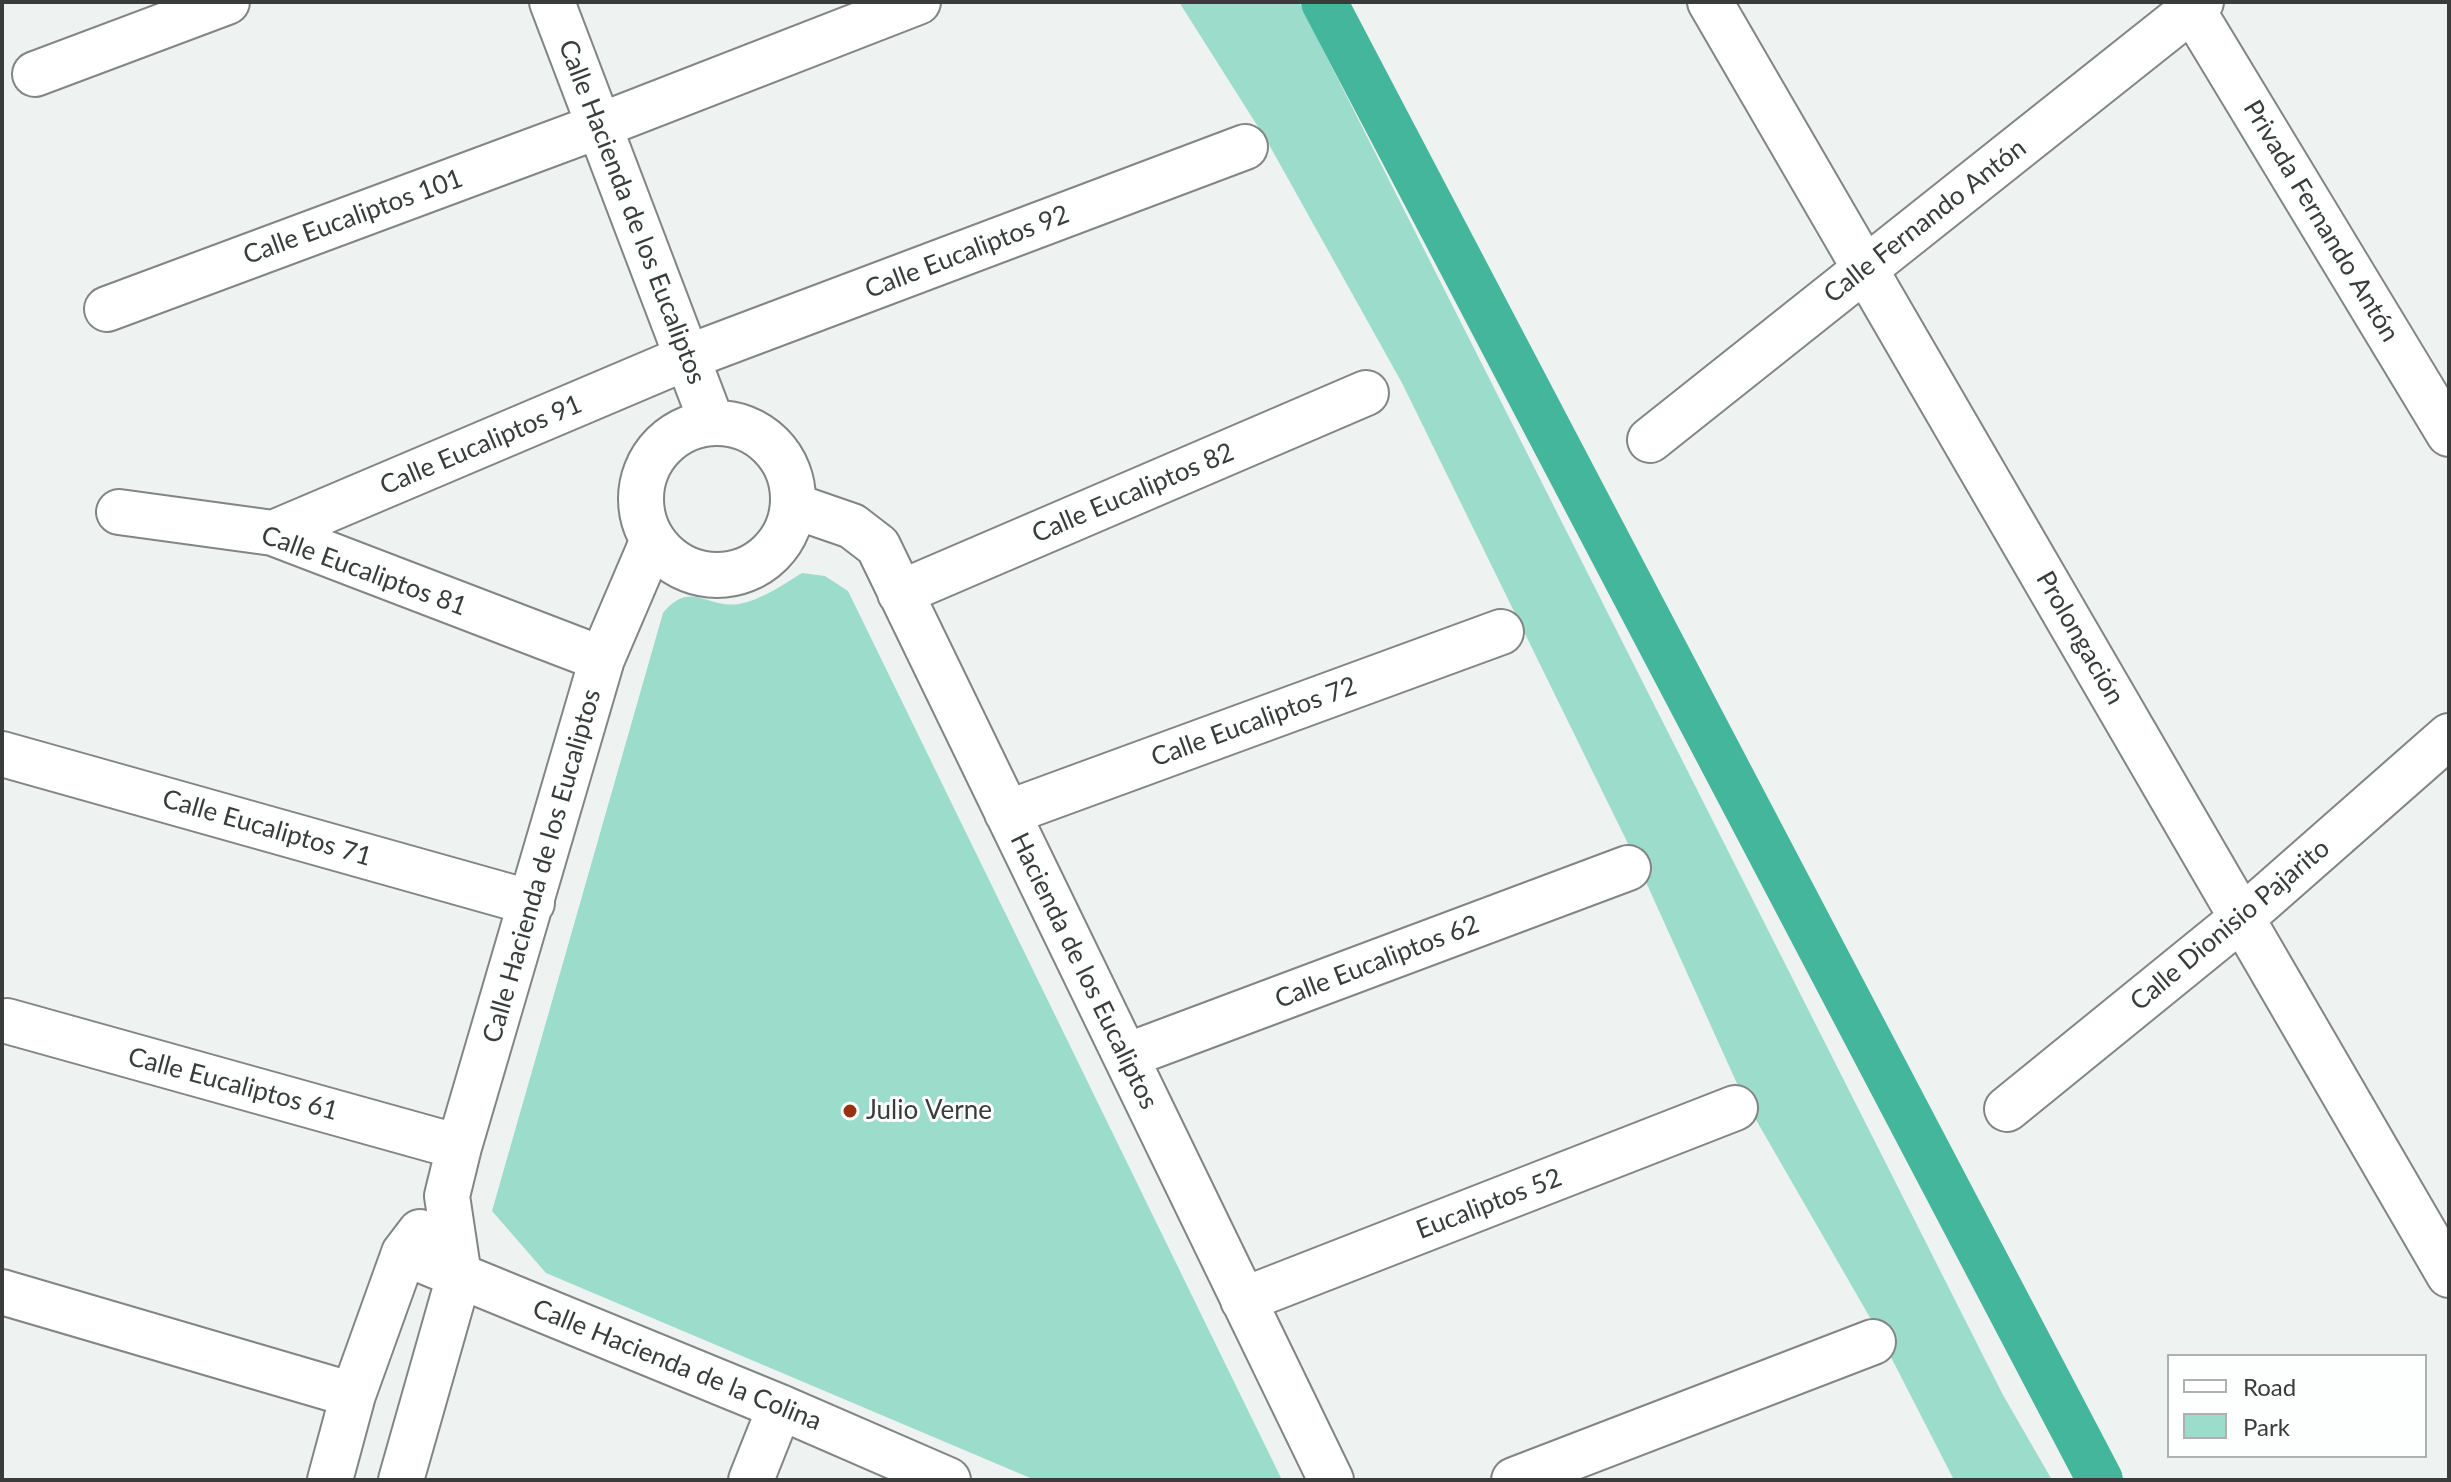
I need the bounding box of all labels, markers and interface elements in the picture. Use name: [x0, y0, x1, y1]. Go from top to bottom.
street label: Calle Hacienda de los Eucaliptos: [552, 35, 712, 389]
street label: Privada Fernando Antón: [2236, 95, 2406, 347]
street label: Calle Fernando Antón: [1818, 132, 2032, 310]
street label: Calle Eucaliptos 101: [239, 163, 467, 271]
street label: Calle Eucaliptos 92: [861, 199, 1073, 305]
street label: Calle Eucaliptos 91: [375, 388, 587, 502]
street label: Calle Eucaliptos 82: [1027, 436, 1239, 550]
street label: Calle Eucaliptos 81: [257, 519, 471, 623]
street label: Prolongación: [2029, 566, 2131, 710]
street label: Calle Eucaliptos 72: [1147, 670, 1361, 774]
street label: Calle Hacienda de los Eucaliptos: [477, 686, 607, 1046]
street label: Calle Eucaliptos 71: [159, 783, 375, 873]
street label: Hacienda de los Eucaliptos: [1003, 828, 1165, 1114]
street label: Calle Dionisio Pajarito: [2124, 833, 2336, 1017]
street label: Calle Eucaliptos 62: [1271, 909, 1483, 1015]
street label: Calle Eucaliptos 61: [125, 1041, 341, 1127]
place label: Julio Verne: [866, 1095, 992, 1127]
marker: Julio Verne: [841, 1102, 859, 1120]
street label: Eucaliptos 52: [1412, 1162, 1566, 1246]
street label: Calle Hacienda de la Colina: [528, 1293, 826, 1437]
legend: [2167, 1354, 2427, 1458]
text: Road: [2243, 1372, 2296, 1401]
text: Park: [2243, 1412, 2290, 1441]

